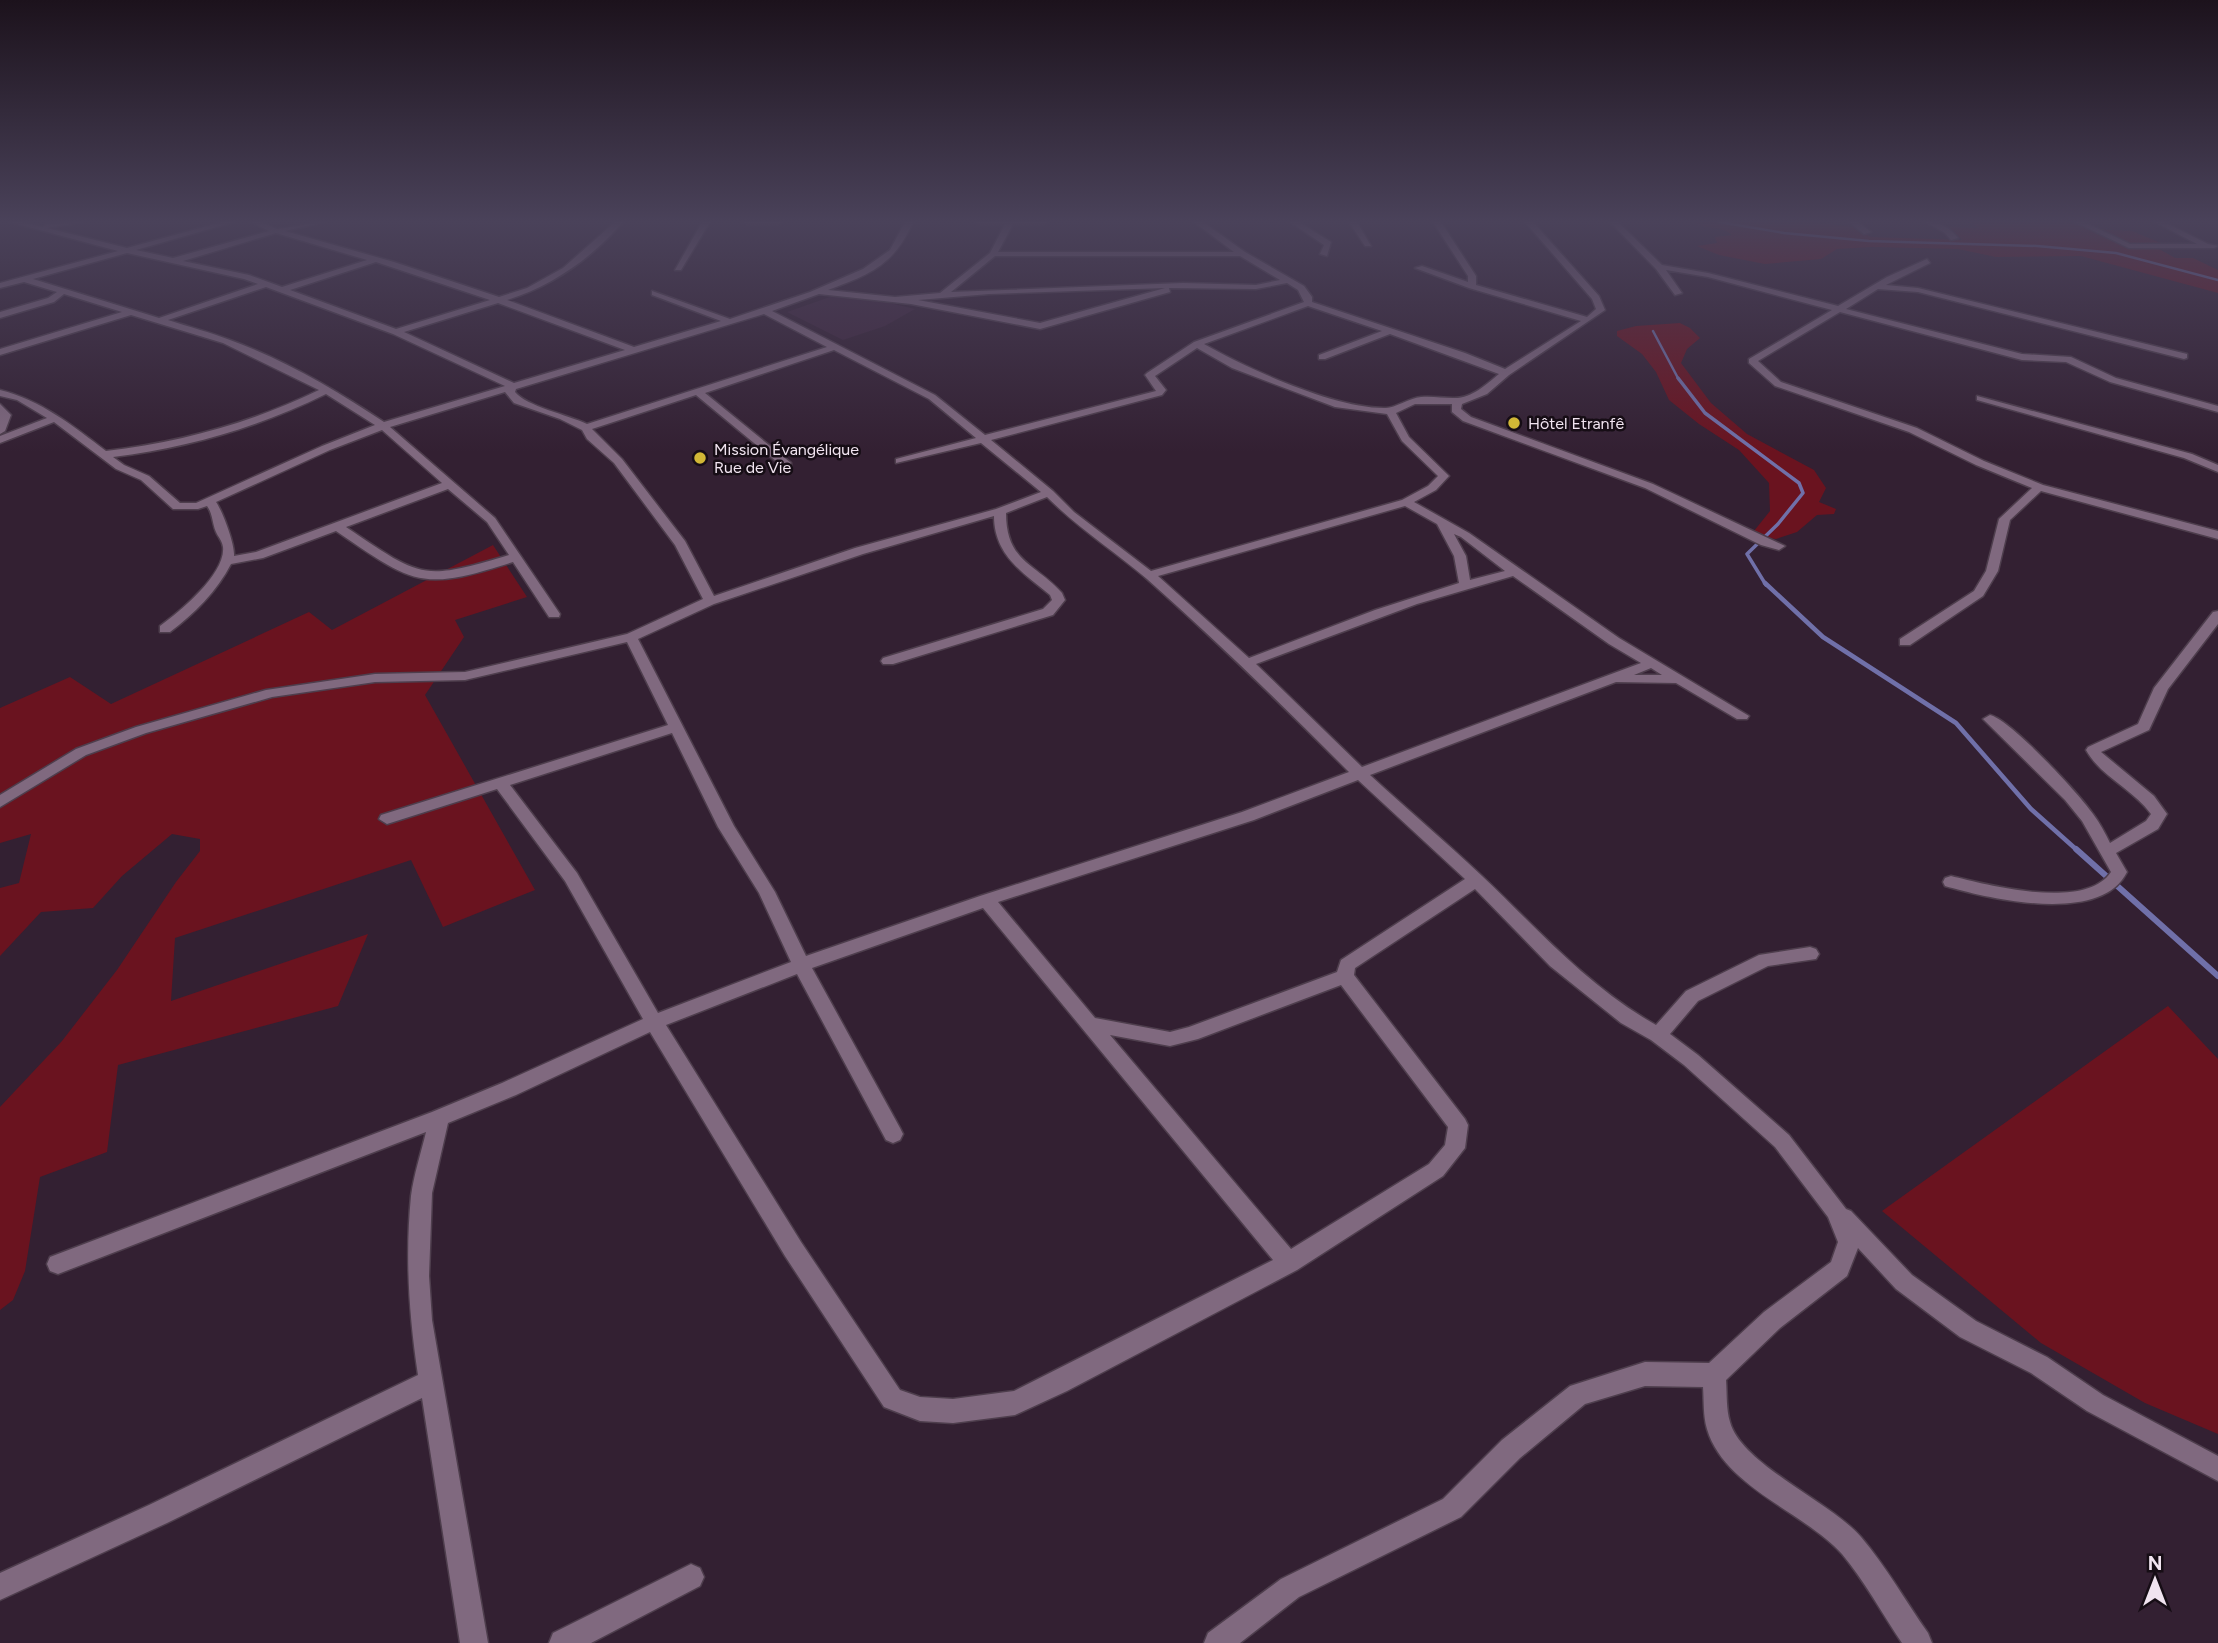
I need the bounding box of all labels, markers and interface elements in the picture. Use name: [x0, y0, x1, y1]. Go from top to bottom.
place label: Hôtel Etranfê: [1528, 414, 1624, 433]
marker: Hôtel Etranfê: [1506, 415, 1522, 431]
place label: Mission Évangélique Rue de Vie: [714, 440, 859, 477]
marker: Mission Évangélique Rue de Vie: [692, 450, 708, 466]
north arrow: [2120, 1545, 2190, 1615]
text: N: [2148, 1552, 2162, 1575]

